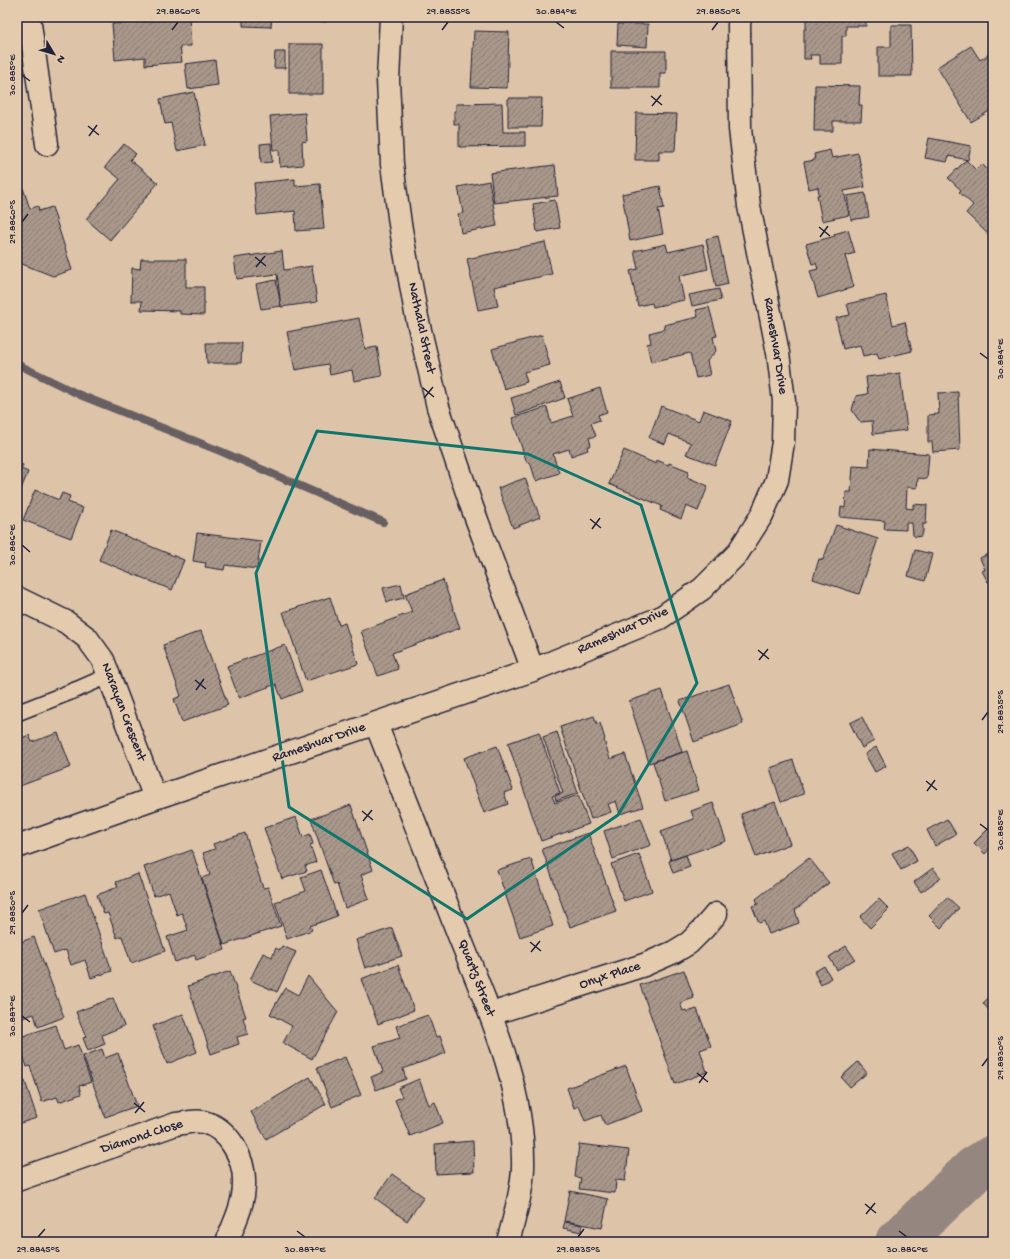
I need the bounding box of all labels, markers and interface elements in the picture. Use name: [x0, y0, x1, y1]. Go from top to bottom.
text: 29.8860°S: [156, 6, 200, 18]
text: 29.8855°S: [426, 6, 470, 18]
text: 30.884°E: [535, 6, 577, 18]
text: 29.8850°S: [696, 6, 740, 18]
north arrow: [34, 34, 74, 74]
text: N: [53, 52, 67, 65]
text: 30.885°E: [7, 54, 19, 96]
text: 29.8860°S: [7, 200, 19, 244]
street label: Nathalal Street: [403, 281, 439, 376]
street label: Rameshvar Drive: [759, 296, 791, 396]
text: 30.884°E: [995, 338, 1007, 380]
text: 30.886°E: [7, 524, 19, 566]
street label: Rameshvar Drive: [575, 603, 672, 659]
street label: Narayan Crescent: [97, 661, 150, 765]
text: 29.8835°S: [995, 690, 1007, 734]
street label: Rameshvar Drive: [270, 719, 369, 767]
text: 30.885°E: [995, 809, 1007, 851]
text: 29.8850°S: [7, 891, 19, 935]
street label: Quartz Street: [454, 937, 499, 1020]
street label: Onyx Place: [577, 958, 643, 994]
text: 30.887°E: [7, 995, 19, 1037]
text: 29.8830°S: [995, 1036, 1007, 1080]
street label: Diamond Close: [98, 1115, 186, 1159]
text: 29.8845°S: [16, 1244, 60, 1256]
text: 30.887°E: [284, 1244, 326, 1256]
text: 29.8835°S: [556, 1244, 600, 1256]
text: 30.886°E: [886, 1244, 928, 1256]

